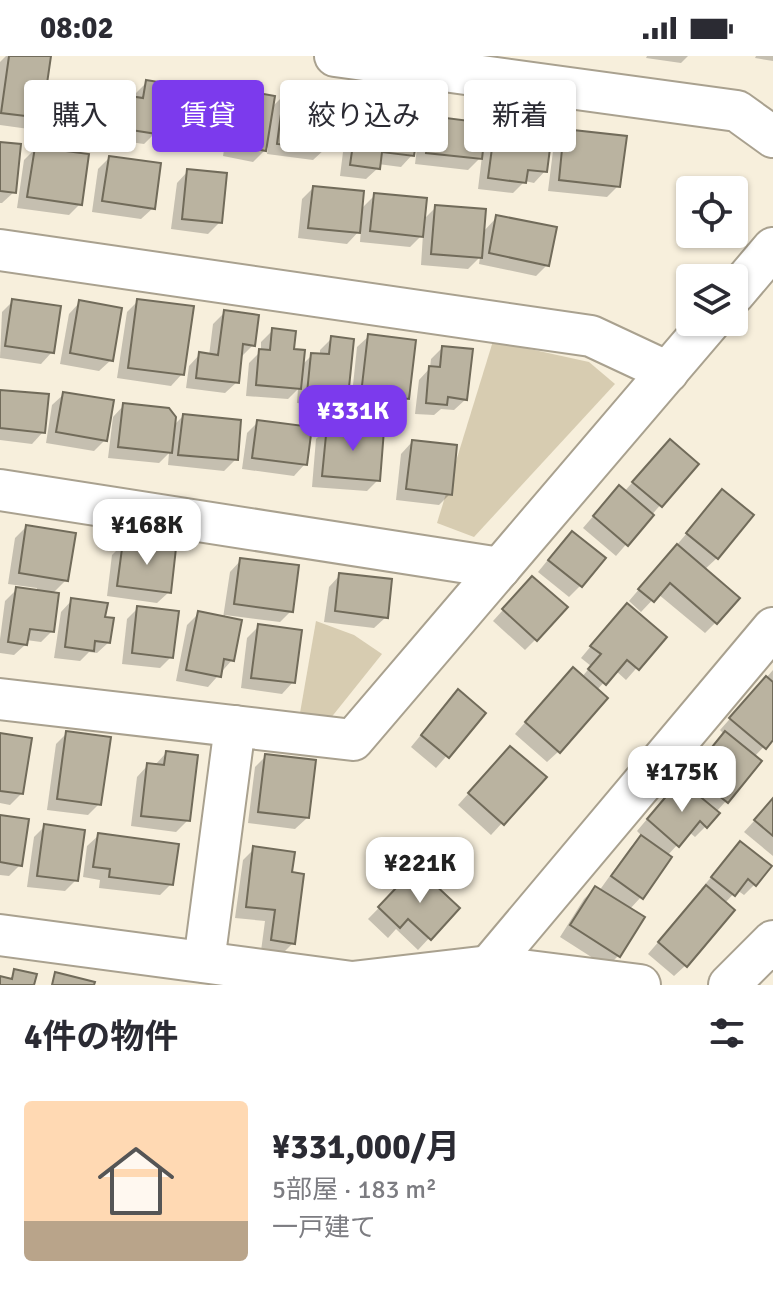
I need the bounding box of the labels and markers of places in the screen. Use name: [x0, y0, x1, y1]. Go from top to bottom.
pin: ¥331K: [297, 385, 409, 453]
pin: ¥168K: [91, 499, 203, 567]
pin: ¥175K: [626, 746, 738, 814]
pin: ¥221K: [364, 837, 476, 905]

